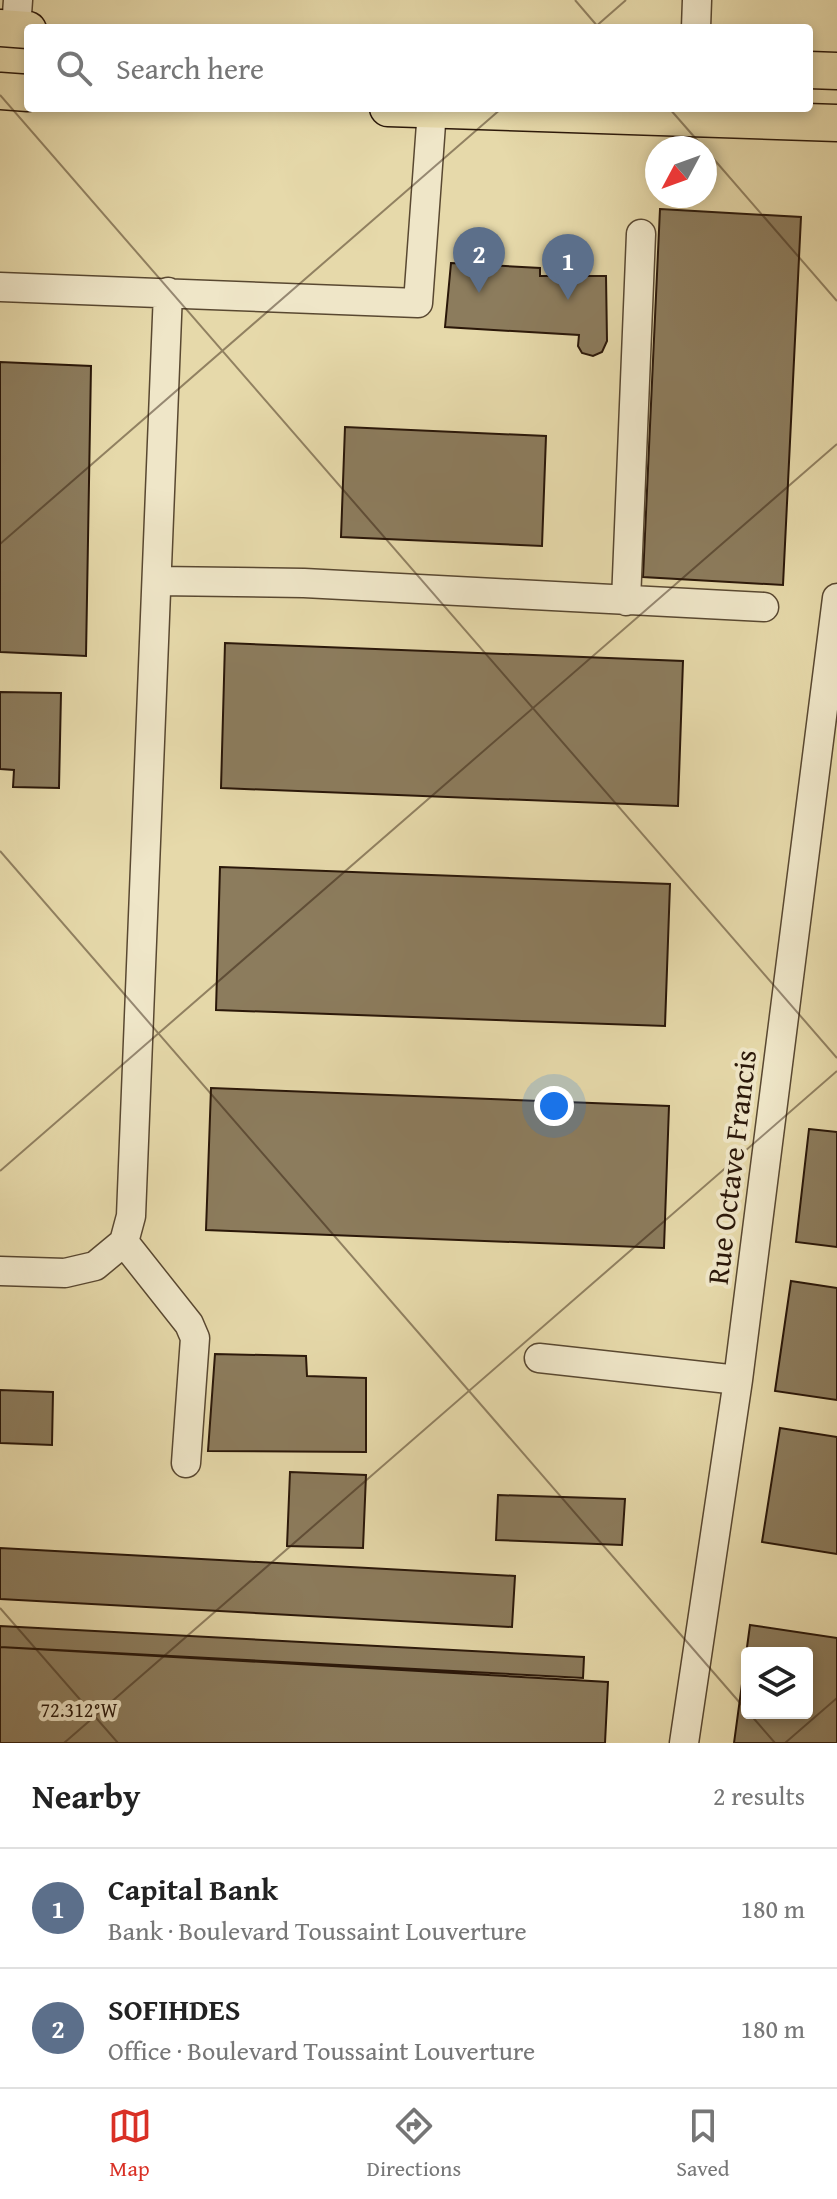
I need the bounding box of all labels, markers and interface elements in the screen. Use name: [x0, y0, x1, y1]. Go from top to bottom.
search box: [24, 24, 813, 112]
icon: search: [52, 46, 96, 90]
text: Search here: [116, 46, 264, 90]
north arrow: [645, 136, 717, 208]
pin: 2: [453, 227, 505, 293]
pin: 1: [542, 234, 594, 300]
street label: Rue Octave Francis: [695, 1047, 767, 1287]
your location: [534, 1086, 574, 1126]
map controls: [741, 1647, 813, 1719]
button: layers: [741, 1647, 813, 1719]
text: 72.312°W: [40, 1695, 118, 1724]
text: Nearby: [32, 1771, 141, 1820]
text: 2 results: [713, 1776, 805, 1815]
text: Capital Bank: [108, 1867, 278, 1911]
text: 1: [51, 1889, 65, 1928]
text: 180 m: [740, 1889, 805, 1928]
text: Bank · Boulevard Toussaint Louverture: [108, 1911, 527, 1950]
text: SOFIHDES: [108, 1987, 240, 2031]
text: 2: [51, 2009, 65, 2048]
text: 180 m: [740, 2009, 805, 2048]
text: Office · Boulevard Toussaint Louverture: [108, 2031, 535, 2070]
tab: Map: [108, 2104, 152, 2184]
tab: Directions: [367, 2104, 461, 2184]
tab: Saved: [676, 2104, 729, 2184]

